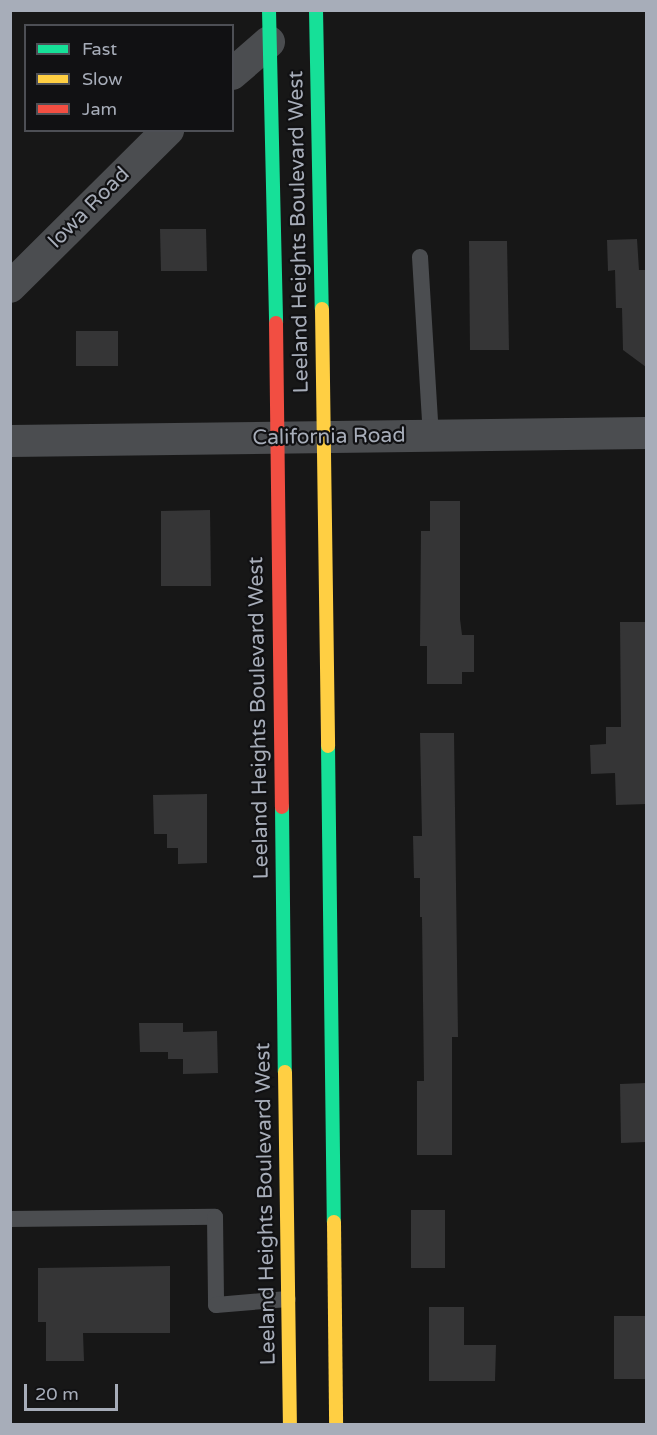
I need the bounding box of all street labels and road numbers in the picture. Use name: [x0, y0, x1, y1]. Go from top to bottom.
street label: Leeland Heights Boulevard West: [284, 70, 314, 394]
street label: Iowa Road: [43, 162, 135, 254]
street label: California Road: [252, 423, 406, 451]
street label: Leeland Heights Boulevard West: [244, 556, 274, 880]
street label: Leeland Heights Boulevard West: [251, 1042, 281, 1366]

